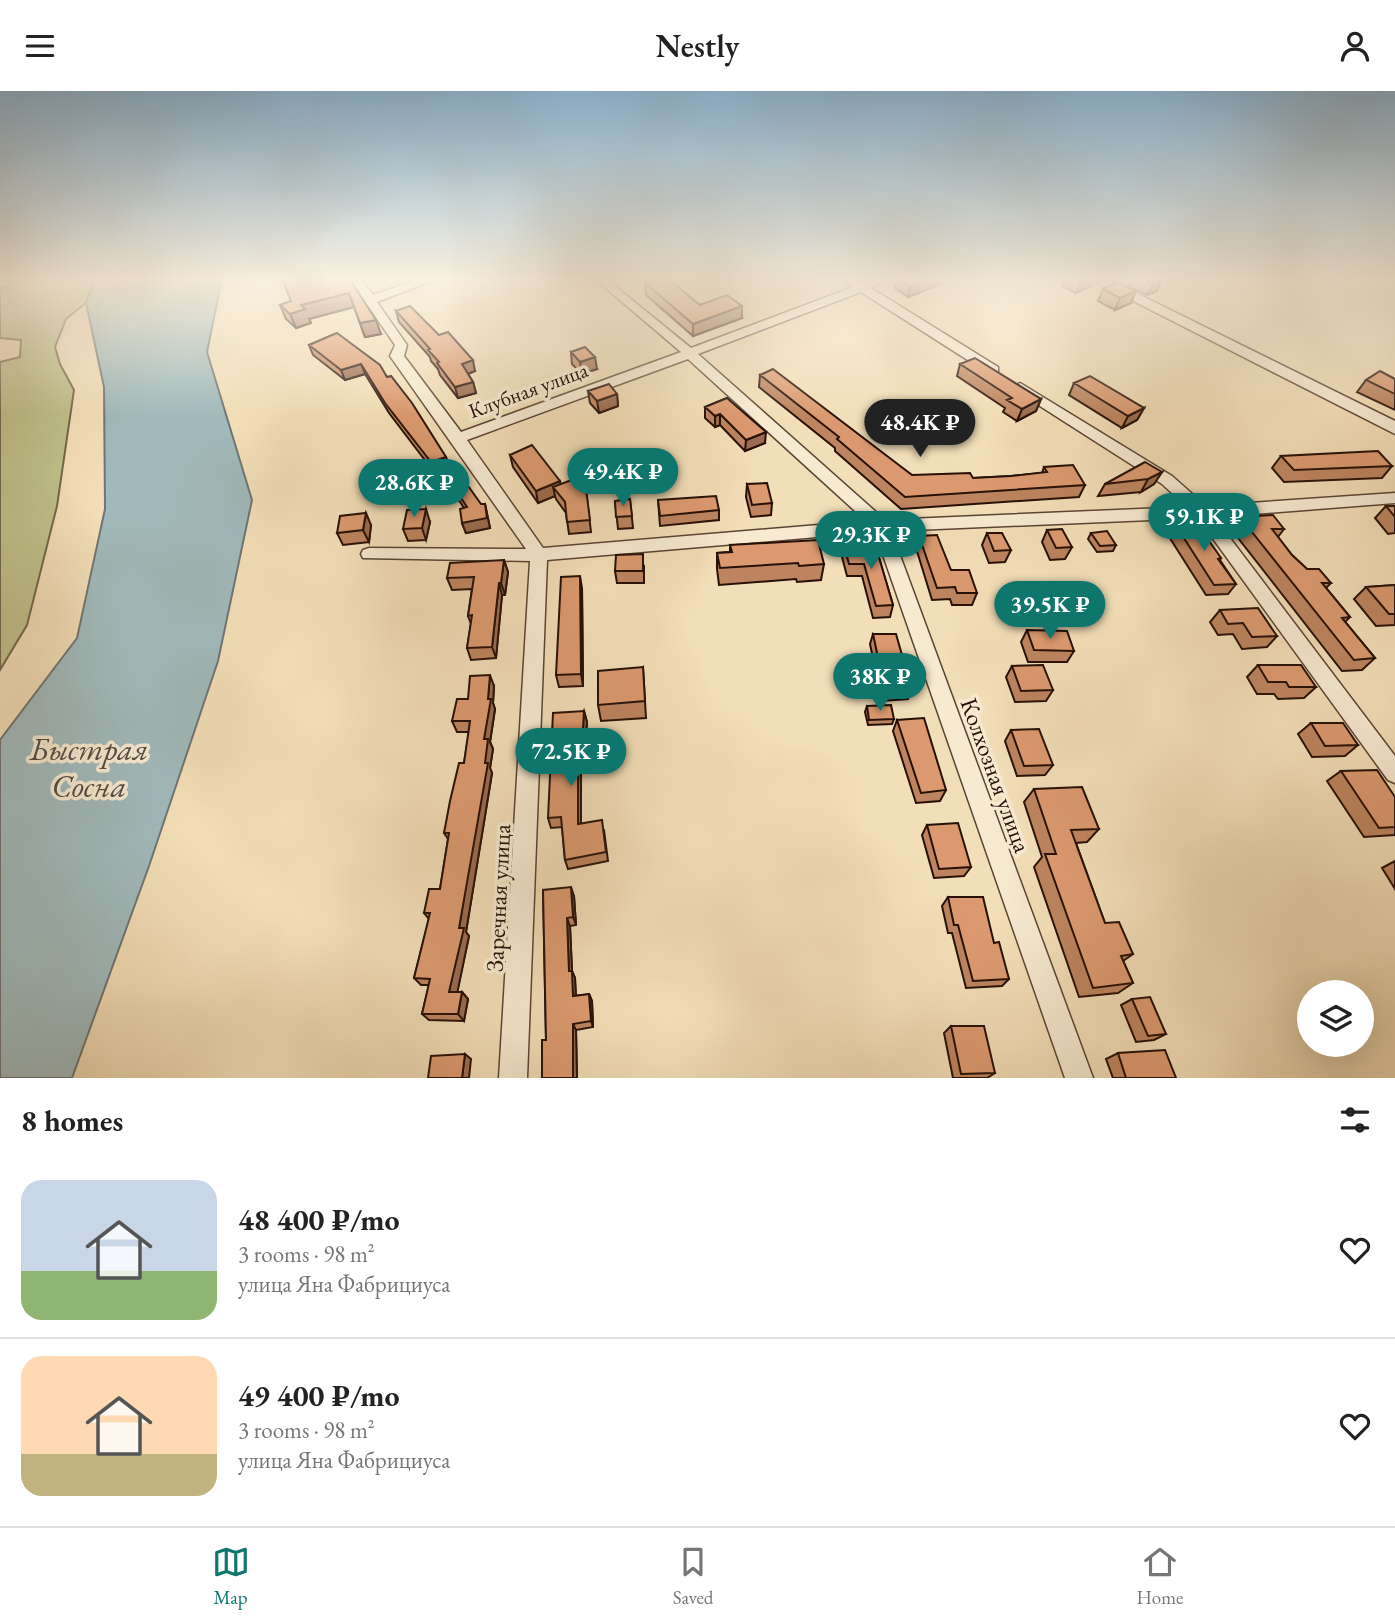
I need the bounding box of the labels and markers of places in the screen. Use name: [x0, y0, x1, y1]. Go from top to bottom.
pin: 48.4K ₽: [855, 399, 985, 459]
pin: 49.4K ₽: [558, 449, 688, 508]
pin: 28.6K ₽: [349, 459, 479, 519]
pin: 59.1K ₽: [1139, 493, 1269, 553]
pin: 29.3K ₽: [806, 511, 936, 571]
pin: 39.5K ₽: [985, 581, 1115, 641]
pin: 38K ₽: [831, 653, 929, 713]
pin: 72.5K ₽: [506, 729, 636, 788]

